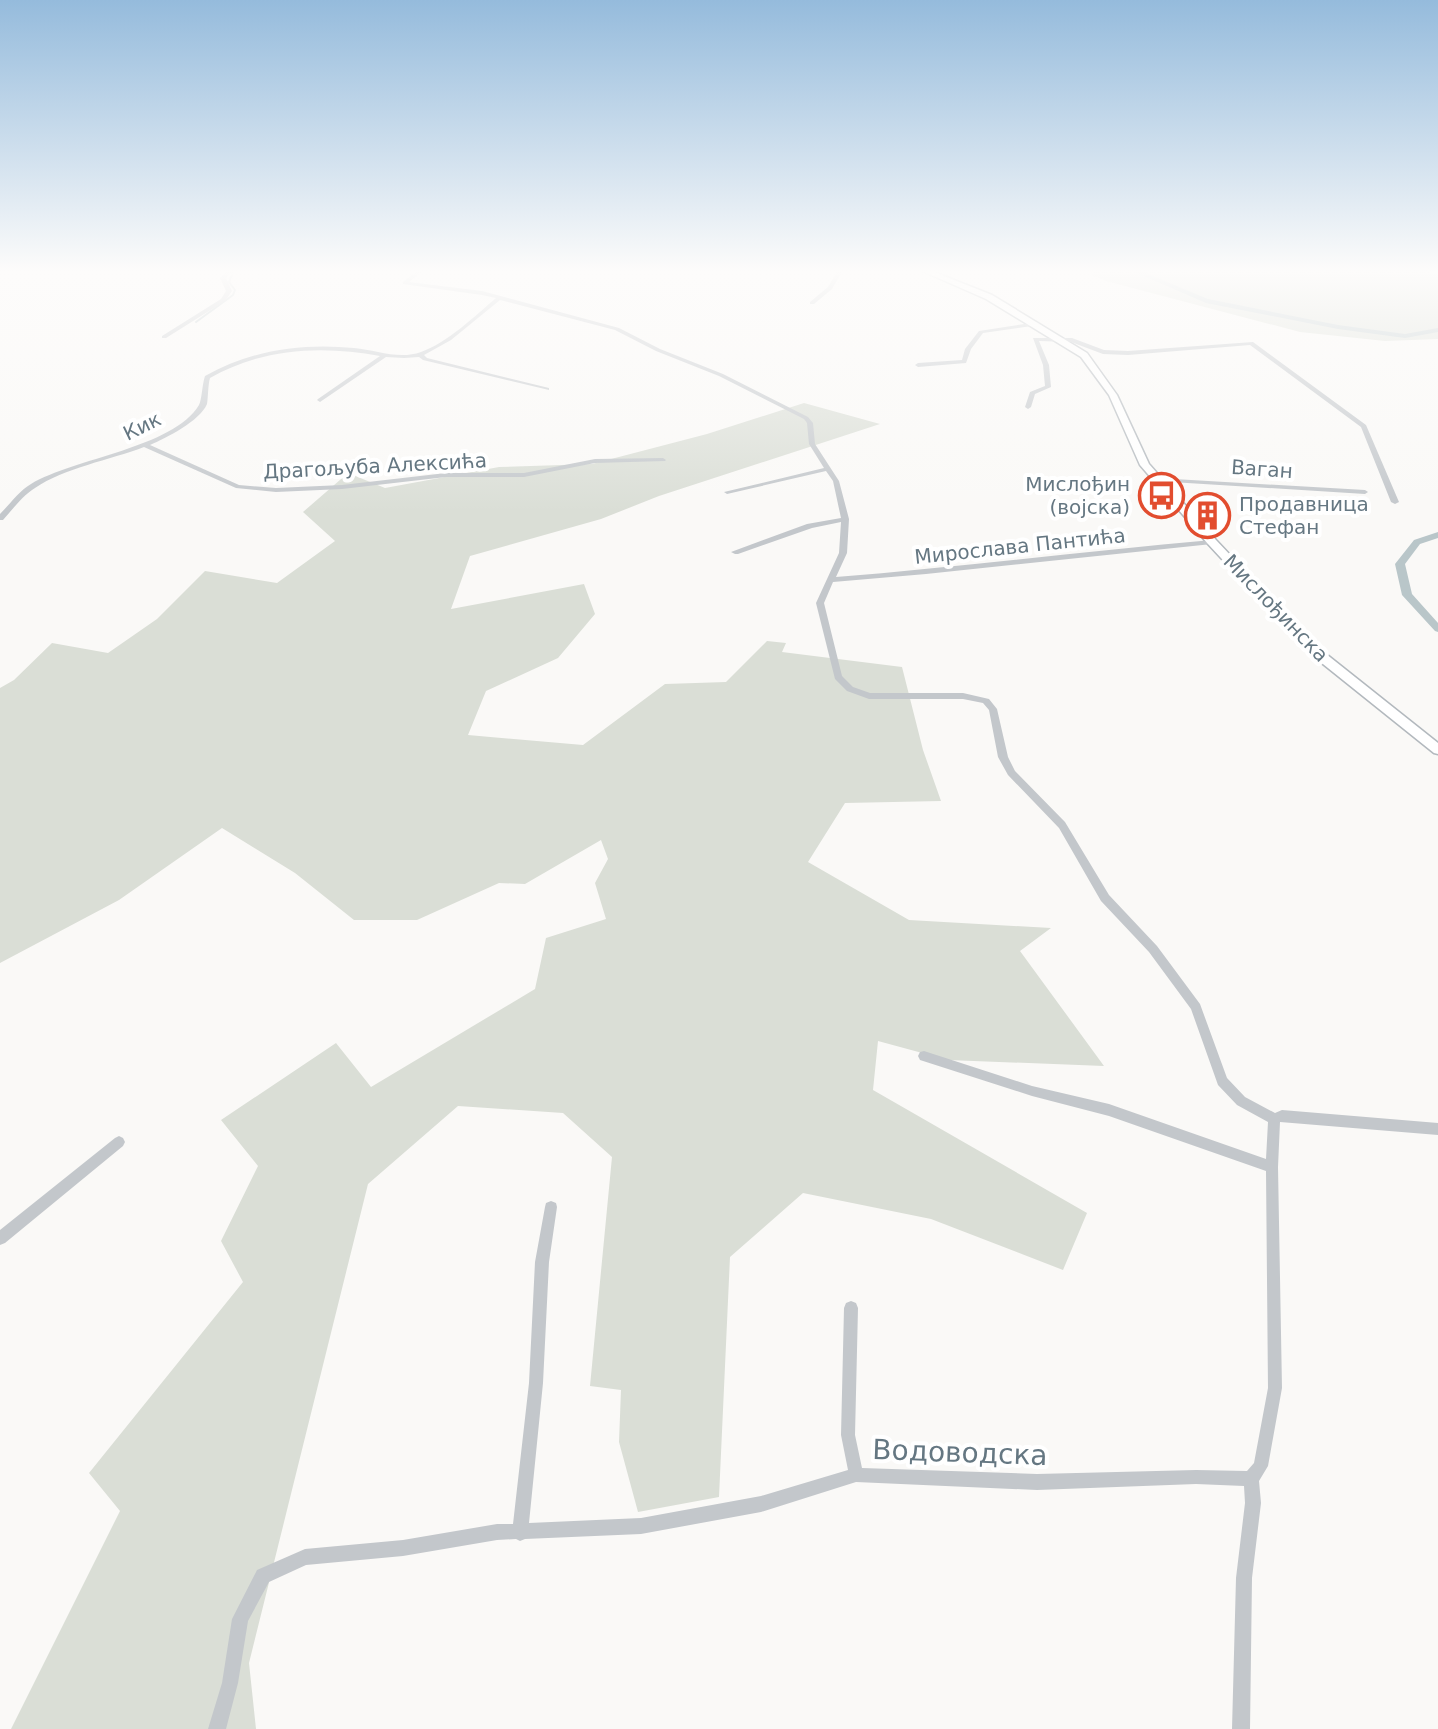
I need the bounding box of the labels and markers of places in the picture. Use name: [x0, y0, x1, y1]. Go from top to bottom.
place label: Мислођин (војска): [1025, 472, 1130, 519]
bus stop icon: Мислођин (војска): [1137, 472, 1185, 520]
building icon: Продавница Стефан: [1184, 492, 1232, 540]
place label: Продавница Стефан: [1239, 492, 1369, 539]

